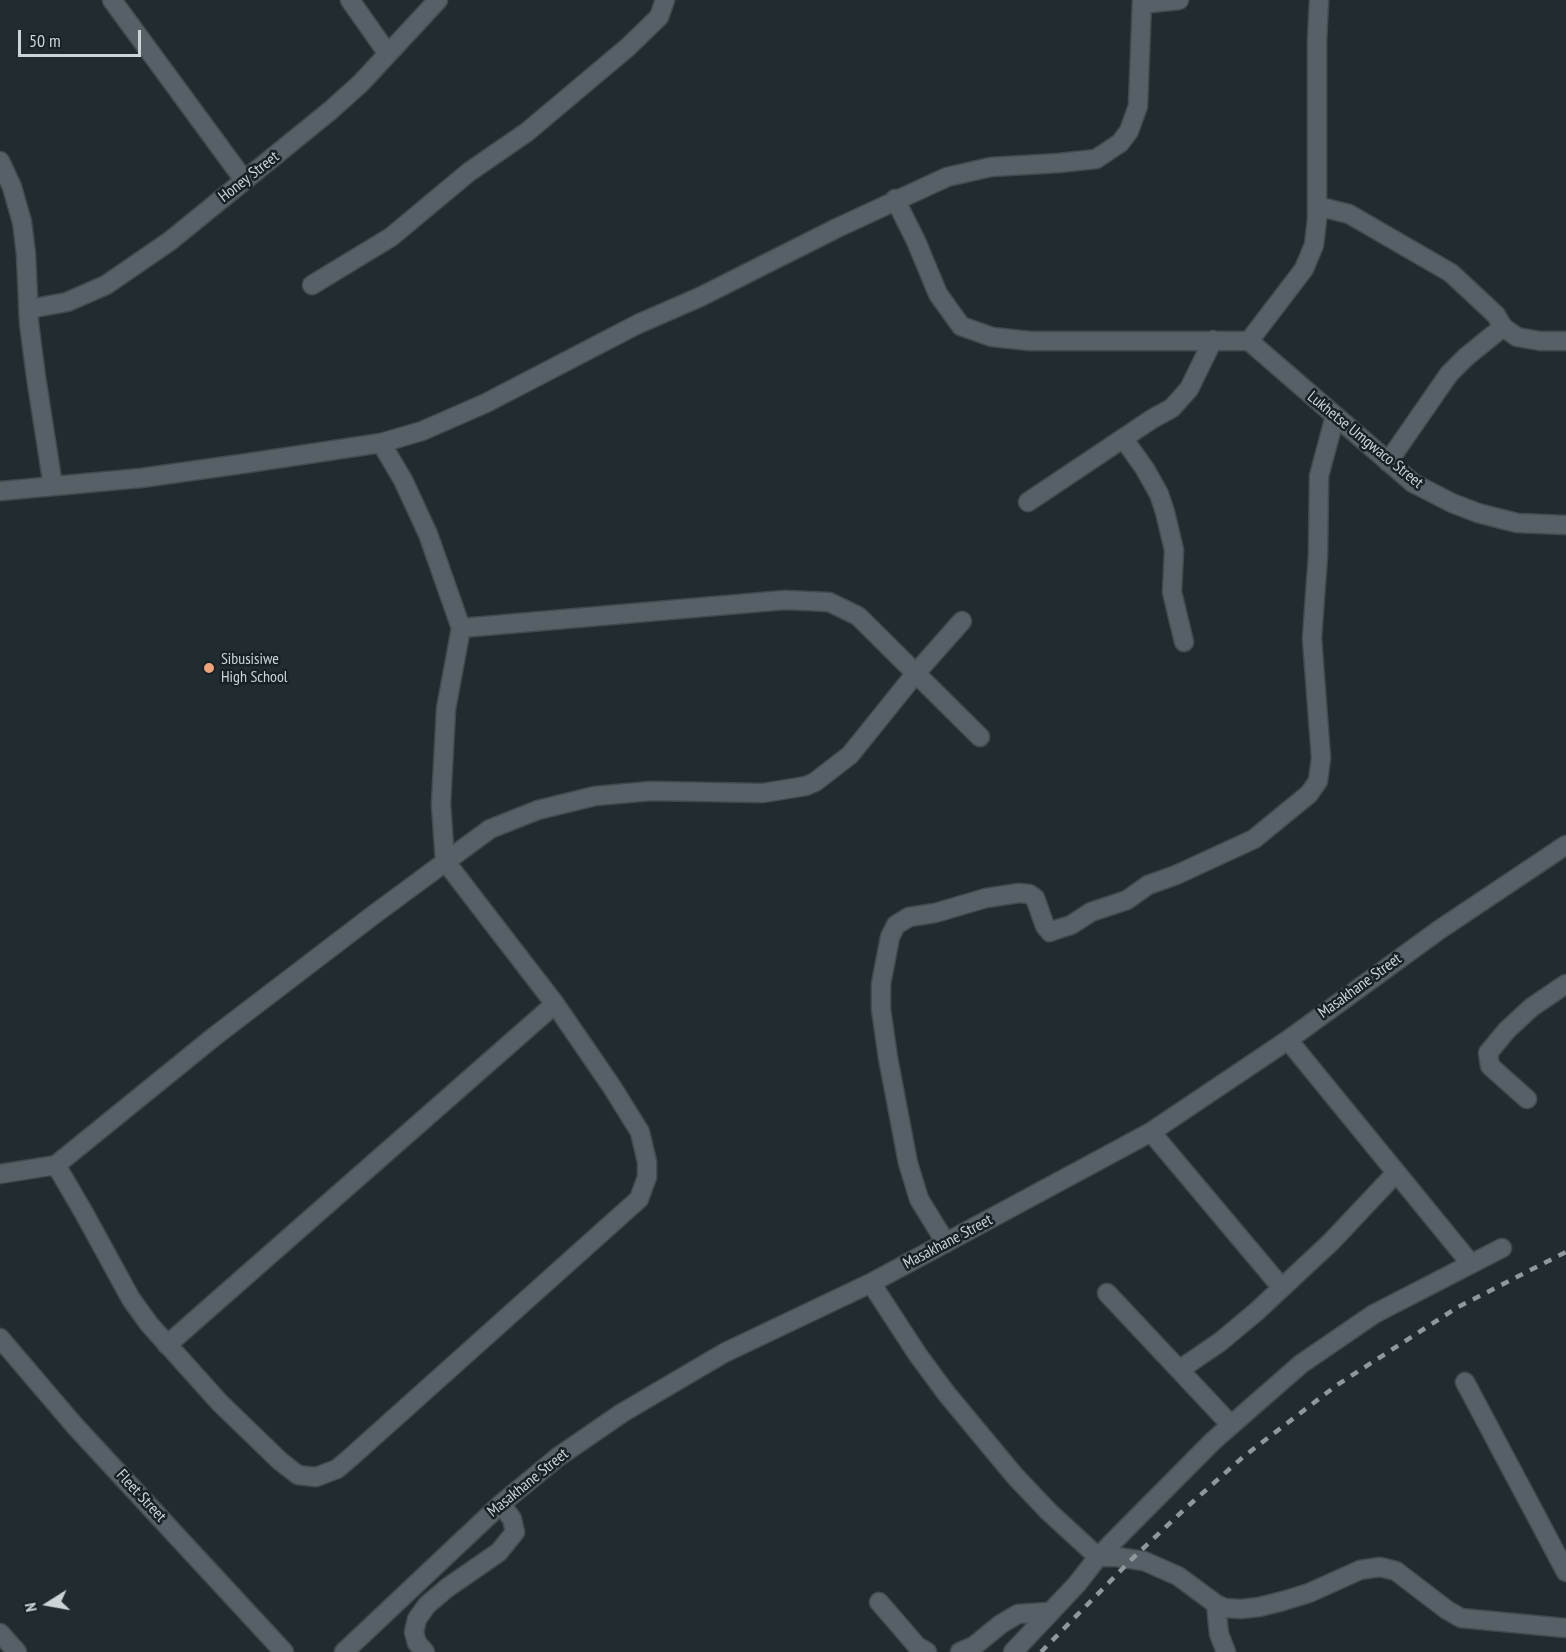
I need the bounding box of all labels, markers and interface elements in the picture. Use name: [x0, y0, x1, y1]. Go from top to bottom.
scale bar: [21, 18, 144, 56]
text: 50 m: [29, 29, 61, 52]
street label: Honey Street: [215, 147, 283, 207]
street label: Lukhetse Umgwaco Street: [1303, 387, 1427, 493]
place label: Sibusisiwe High School: [221, 649, 288, 687]
marker: Sibusisiwe High School: [202, 661, 216, 675]
street label: Masakhane Street: [1315, 949, 1405, 1023]
street label: Masakhane Street: [900, 1210, 996, 1274]
street label: Masakhane Street: [484, 1445, 572, 1521]
street label: Fleet Street: [112, 1466, 170, 1526]
north arrow: [18, 1574, 78, 1634]
text: N: [20, 1601, 41, 1614]

